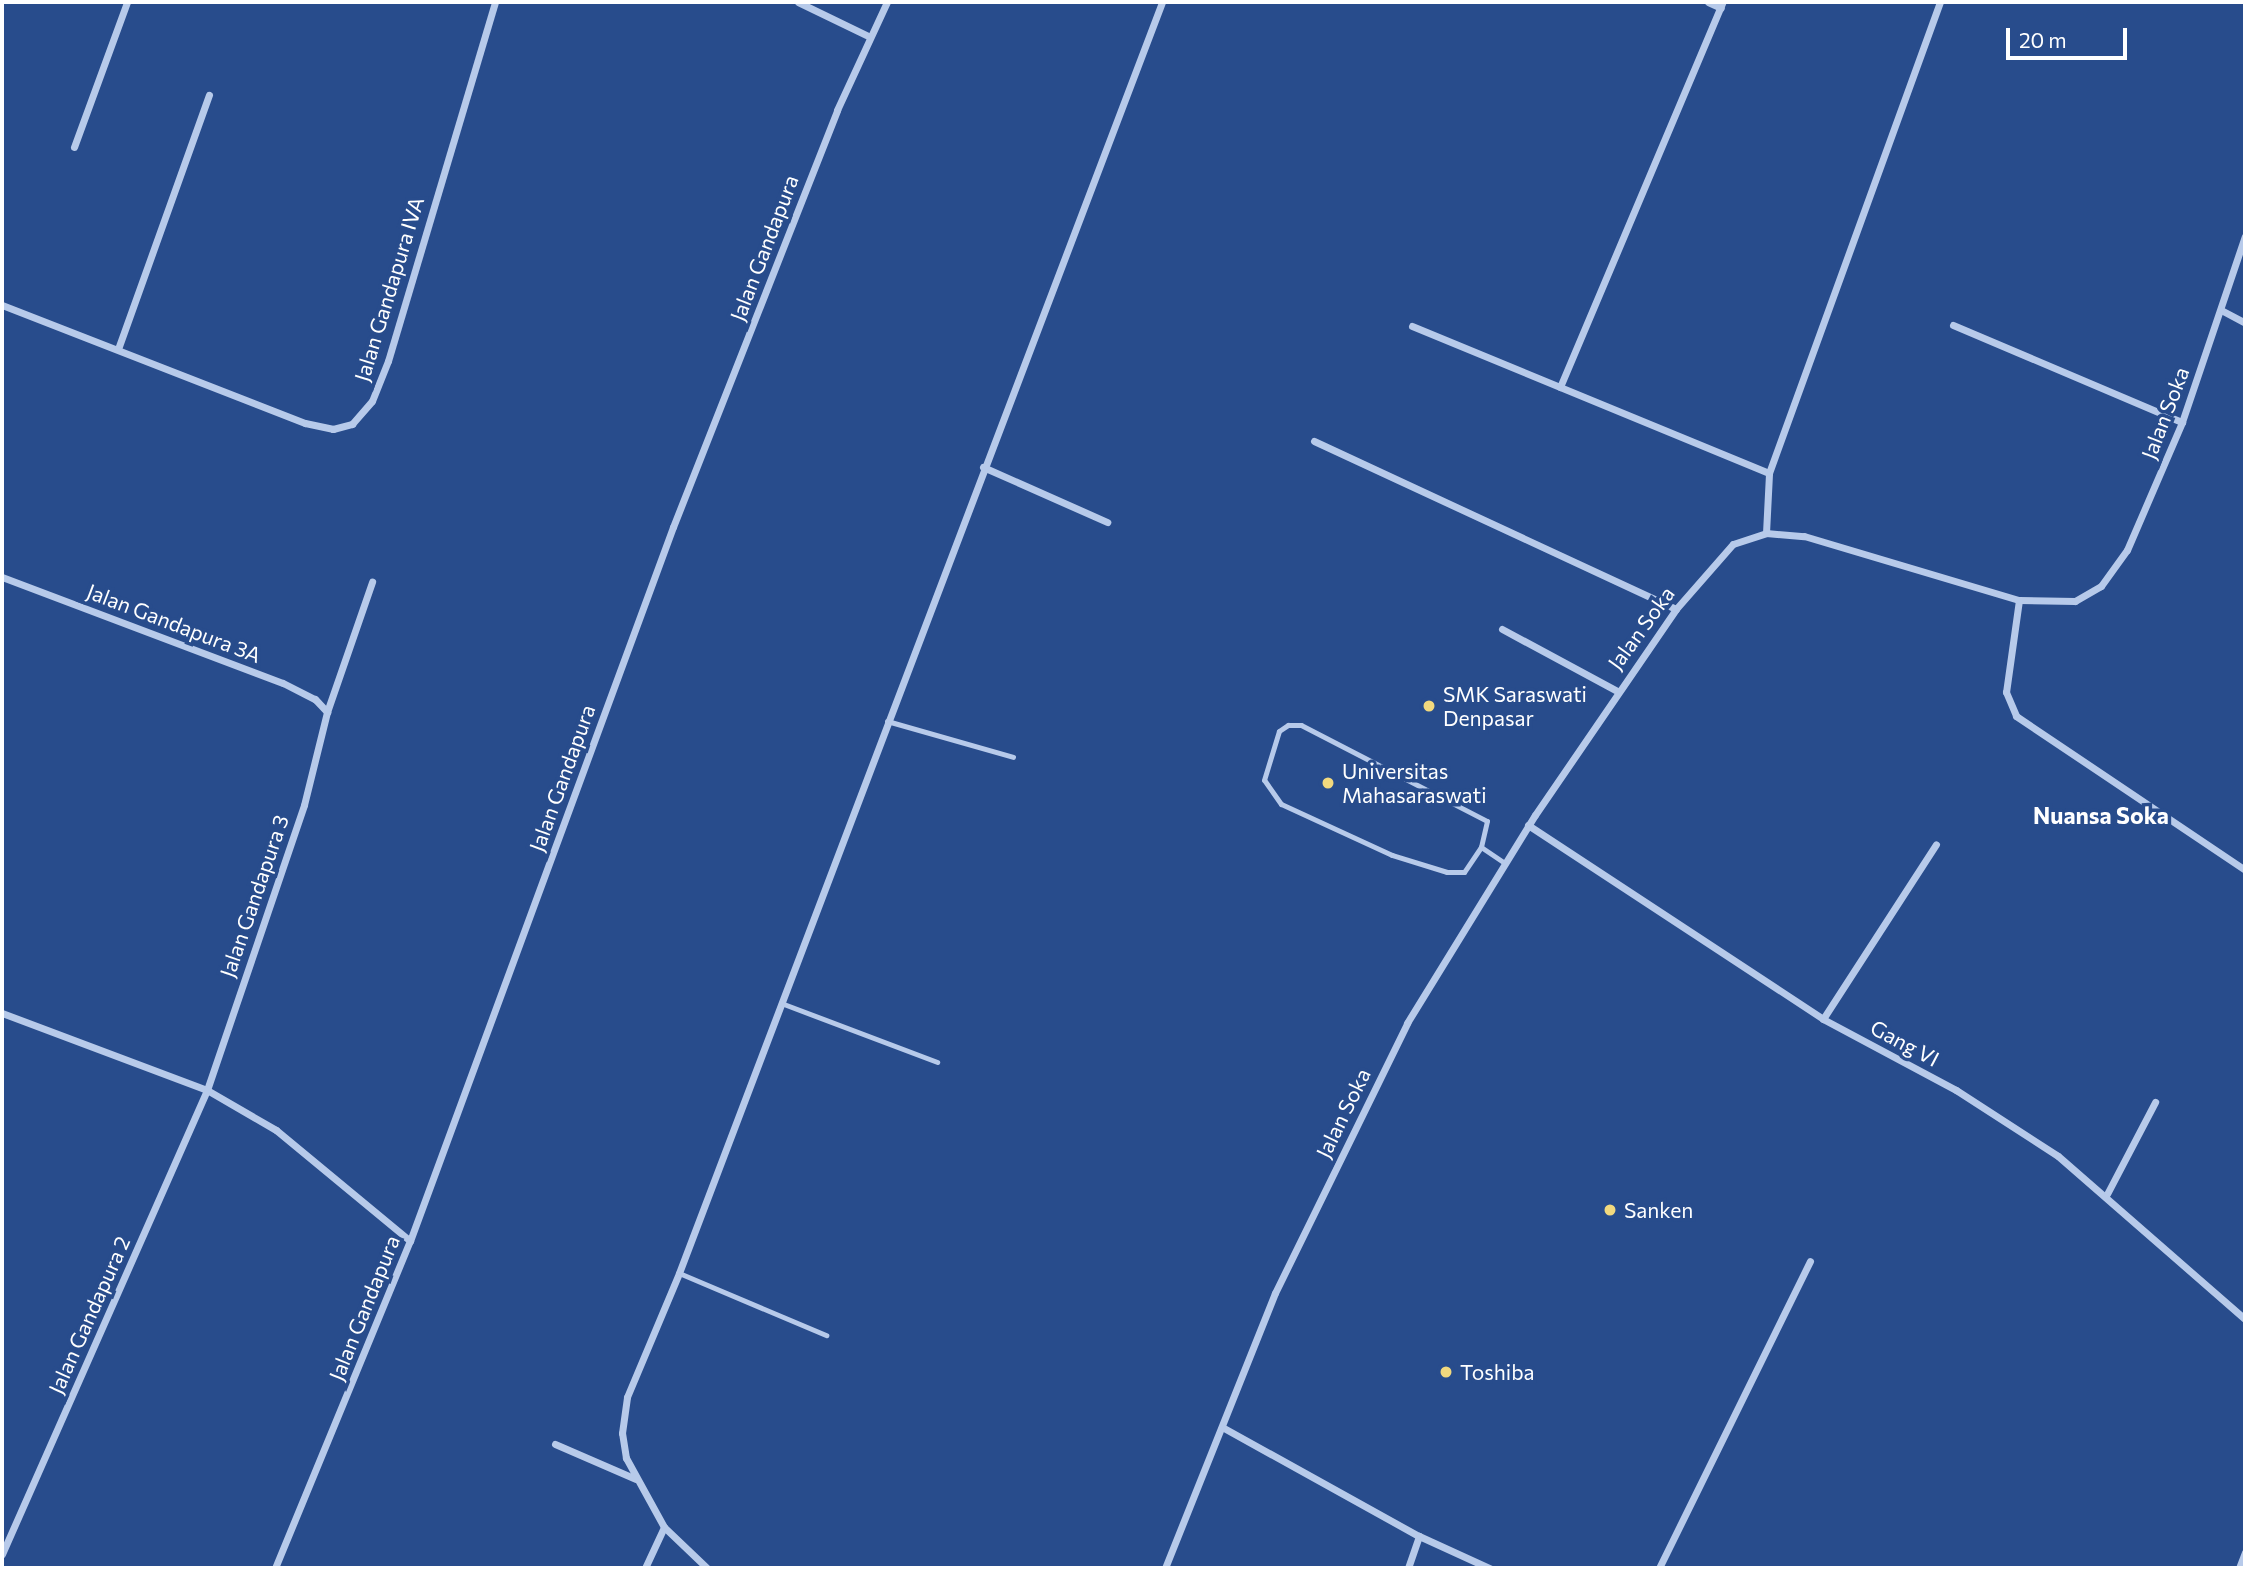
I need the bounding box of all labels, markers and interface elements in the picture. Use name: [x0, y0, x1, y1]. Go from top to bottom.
scale bar: [2009, 14, 2130, 58]
text: 20 m: [2019, 27, 2067, 52]
street label: Jalan Gandapura: [725, 171, 803, 325]
street label: Jalan Gandapura IVA: [349, 194, 429, 384]
street label: Jalan Soka: [2136, 363, 2194, 463]
street label: Jalan Gandapura 3A: [83, 578, 265, 668]
street label: Jalan Soka: [1602, 581, 1680, 675]
place label: SMK Saraswati Denpasar: [1443, 681, 1587, 731]
marker: SMK Saraswati Denpasar: [1421, 698, 1437, 714]
street label: Jalan Gandapura: [524, 701, 600, 855]
place label: Universitas Mahasaraswati: [1342, 758, 1487, 808]
marker: Universitas Mahasaraswati: [1320, 775, 1336, 791]
district label: Nuansa Soka: [2033, 801, 2169, 829]
street label: Jalan Gandapura 3: [214, 811, 294, 981]
street label: Gang VI: [1866, 1014, 1944, 1072]
street label: Jalan Soka: [1310, 1064, 1376, 1162]
place label: Sanken: [1624, 1197, 1693, 1223]
marker: Sanken: [1602, 1202, 1618, 1218]
street label: Jalan Gandapura 2: [43, 1232, 135, 1398]
street label: Jalan Gandapura: [323, 1232, 405, 1384]
place label: Toshiba: [1460, 1359, 1535, 1385]
marker: Toshiba: [1438, 1364, 1454, 1380]

